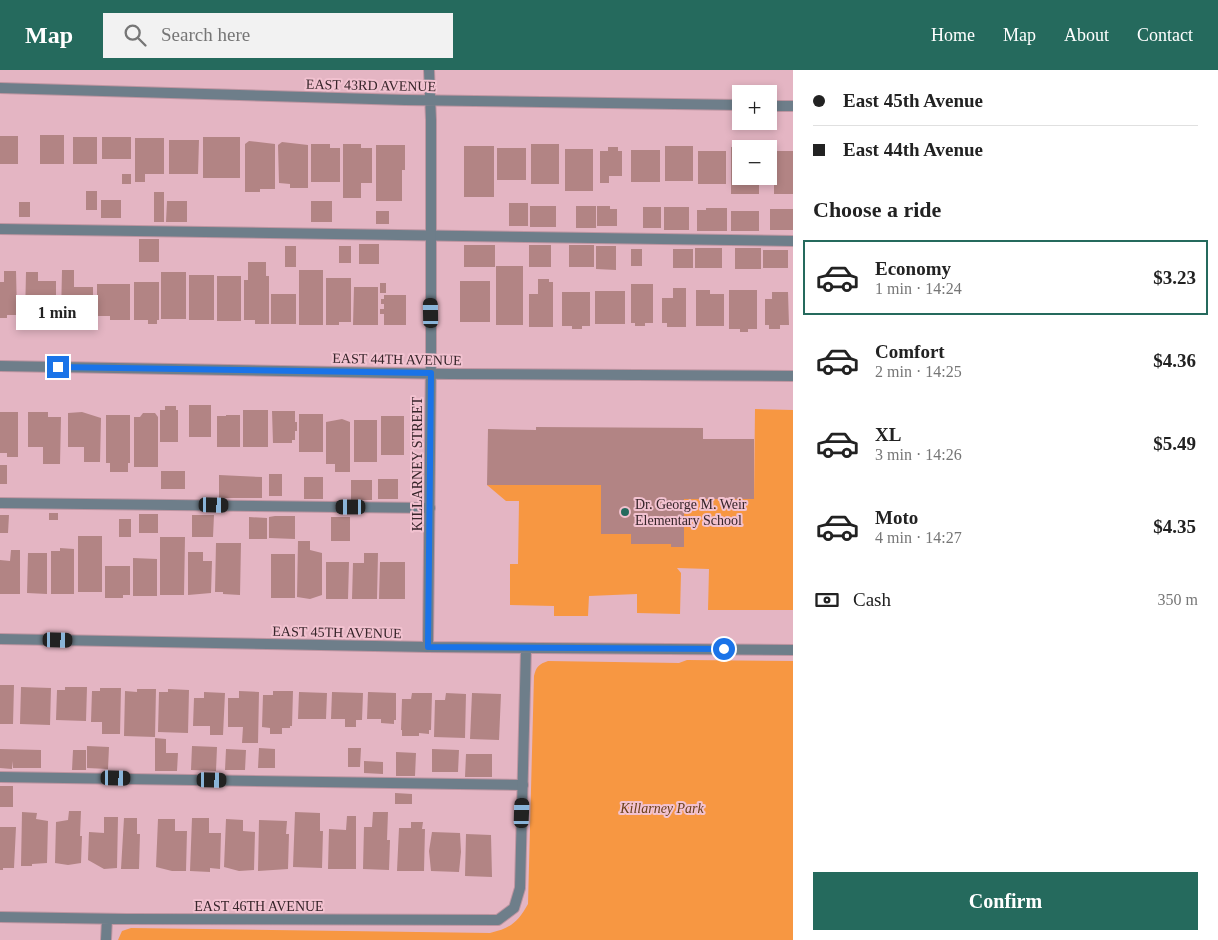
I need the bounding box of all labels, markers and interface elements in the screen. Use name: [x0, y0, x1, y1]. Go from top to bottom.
search box: [103, 13, 453, 58]
icon: search: [121, 21, 149, 49]
text: Map: [25, 22, 73, 48]
text: Search here: [161, 24, 250, 45]
text: Home: [931, 25, 975, 45]
text: Map: [1003, 25, 1036, 45]
text: About: [1064, 25, 1109, 45]
text: Contact: [1137, 25, 1193, 45]
street label: EAST 43RD AVENUE: [306, 77, 436, 94]
map controls: [732, 85, 777, 185]
button: +: [732, 85, 777, 130]
text: East 45th Avenue: [843, 90, 983, 111]
text: East 44th Avenue: [843, 139, 983, 160]
button: −: [732, 140, 777, 185]
text: Choose a ride: [813, 197, 941, 222]
icon: car: [815, 255, 860, 300]
text: Economy: [875, 258, 951, 279]
text: $3.23: [1153, 267, 1196, 288]
text: 1 min · 14:24: [875, 280, 962, 297]
callout: 1 min: [17, 294, 99, 330]
car: [423, 298, 438, 328]
text: 1 min: [38, 304, 76, 321]
icon: car: [815, 338, 860, 383]
text: Comfort: [875, 341, 945, 362]
text: $4.36: [1153, 350, 1196, 371]
street label: EAST 44TH AVENUE: [332, 351, 462, 368]
route end: [47, 356, 69, 378]
text: 2 min · 14:25: [875, 363, 962, 380]
street label: KILLARNEY STREET: [410, 396, 425, 531]
icon: car: [815, 421, 860, 466]
text: XL: [875, 424, 901, 445]
text: $5.49: [1153, 433, 1196, 454]
text: 3 min · 14:26: [875, 446, 962, 463]
car: [198, 497, 229, 513]
place label: Dr. George M. Weir Elementary School: [635, 497, 747, 528]
car: [336, 500, 366, 515]
icon: car: [815, 504, 860, 549]
marker: Dr. George M. Weir Elementary School: [619, 506, 631, 518]
text: Moto: [875, 507, 918, 528]
text: $4.35: [1153, 516, 1196, 537]
text: 4 min · 14:27: [875, 529, 962, 546]
icon: cash: [813, 586, 841, 614]
text: Cash: [853, 589, 891, 610]
text: 350 m: [1158, 591, 1198, 608]
street label: EAST 45TH AVENUE: [272, 624, 402, 641]
car: [42, 632, 73, 648]
route start: [713, 638, 735, 660]
car: [100, 770, 131, 786]
car: [196, 772, 227, 788]
car: [513, 798, 530, 828]
park label: Killarney Park: [619, 801, 705, 816]
button: Confirm: [813, 872, 1198, 930]
street label: EAST 46TH AVENUE: [194, 899, 324, 914]

